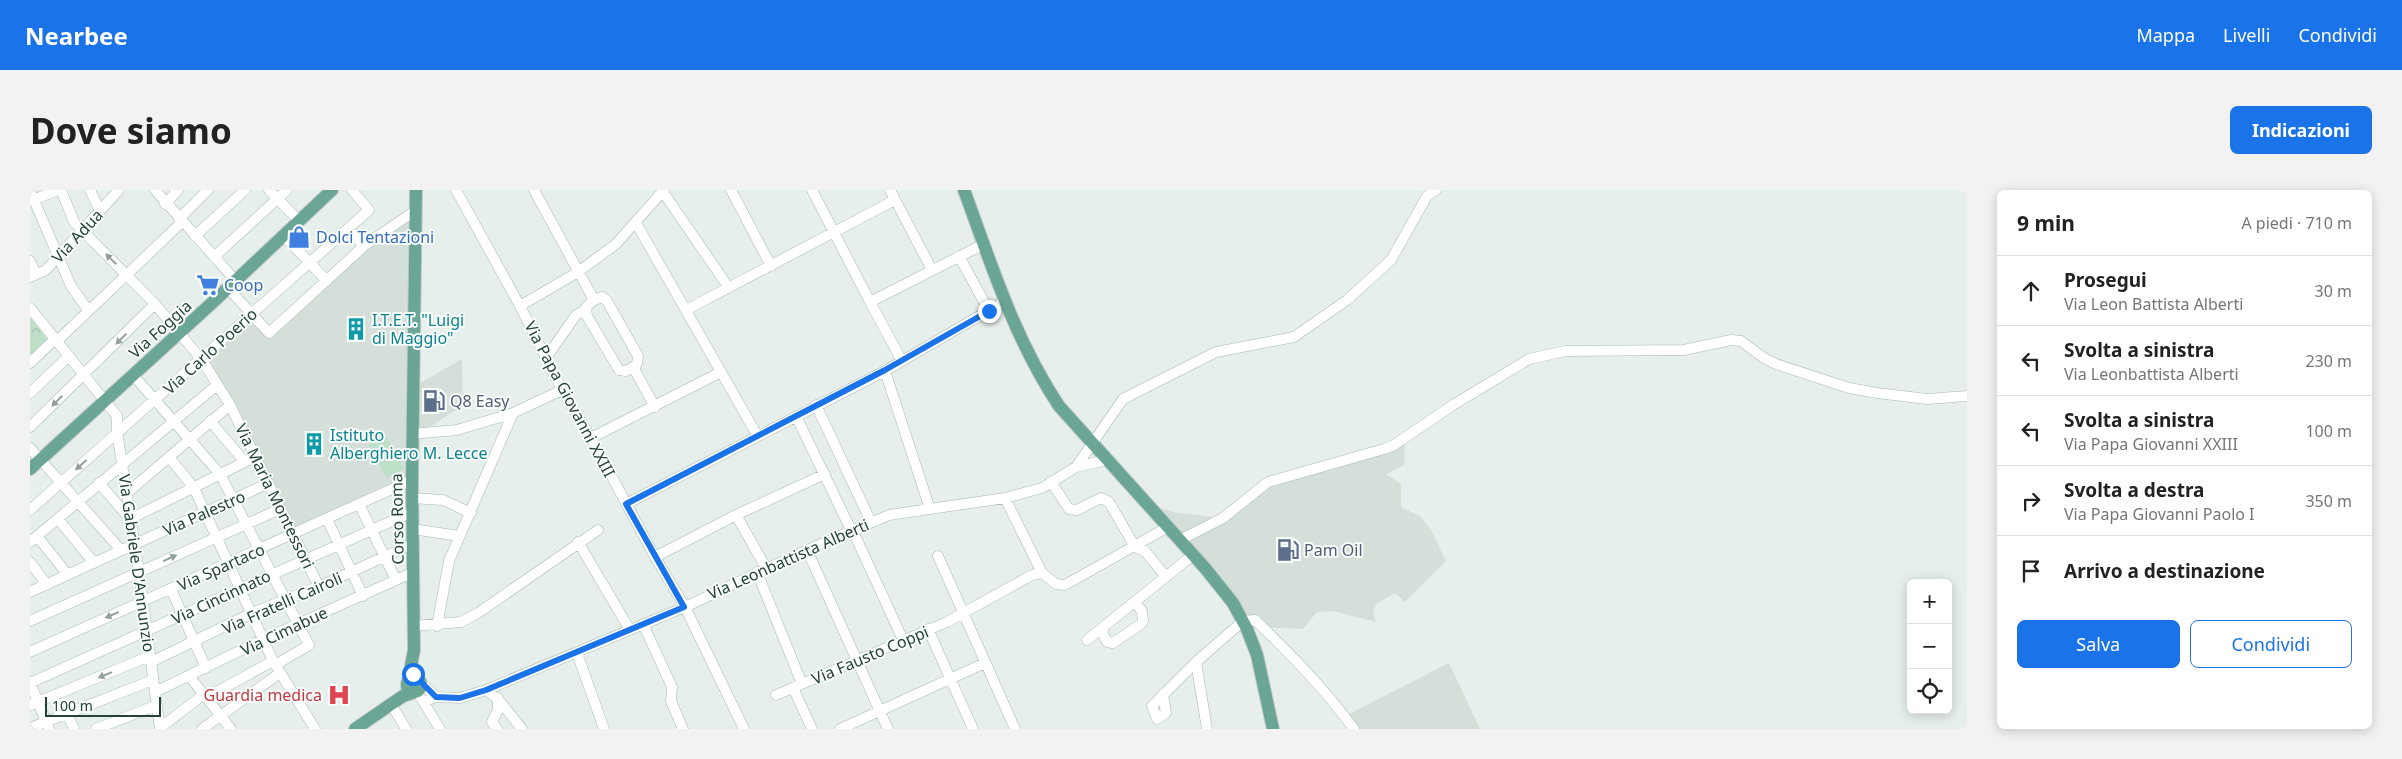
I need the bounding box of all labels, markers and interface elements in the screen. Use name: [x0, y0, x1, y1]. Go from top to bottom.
text: Nearbee: [25, 19, 128, 52]
text: Mappa: [2136, 23, 2195, 47]
text: Livelli: [2223, 23, 2270, 47]
text: Condividi: [2298, 23, 2377, 47]
button: Indicazioni: [2230, 106, 2372, 154]
text: Dove siamo: [30, 107, 232, 154]
street label: Via Adua: [47, 204, 107, 268]
text: 9 min: [2017, 209, 2075, 237]
text: A piedi · 710 m: [2241, 212, 2352, 234]
shop icon: Dolci Tentazioni: [286, 224, 312, 250]
place label: Dolci Tentazioni: [316, 226, 434, 248]
one-way arrow: [105, 253, 117, 265]
text: Prosegui: [2064, 267, 2147, 293]
supermarket icon: Coop: [195, 272, 221, 298]
place label: Coop: [224, 274, 263, 296]
icon: ahead: [2017, 277, 2045, 305]
text: 30 m: [2315, 280, 2352, 302]
text: Via Leon Battista Alberti: [2064, 293, 2243, 315]
street label: Via Foggia: [124, 295, 196, 363]
route end: [978, 300, 1001, 323]
street label: Via Carlo Poerio: [158, 303, 262, 399]
place label: I.T.E.T. "Luigi di Maggio": [372, 309, 464, 349]
building icon: I.T.E.T. "Luigi di Maggio": [343, 316, 369, 342]
street label: Via Papa Giovanni XXIII: [519, 317, 621, 481]
one-way arrow: [115, 333, 127, 345]
text: Svolta a sinistra: [2064, 337, 2214, 363]
icon: left: [2017, 347, 2045, 375]
text: 230 m: [2305, 350, 2352, 372]
text: Via Leonbattista Alberti: [2064, 363, 2239, 385]
fuel station icon: Q8 Easy: [421, 388, 447, 414]
place label: Q8 Easy: [450, 390, 510, 412]
one-way arrow: [52, 395, 64, 407]
text: Svolta a sinistra: [2064, 407, 2214, 433]
icon: left: [2017, 417, 2045, 445]
street label: Via Maria Montessori: [230, 420, 320, 572]
text: 100 m: [2305, 420, 2352, 442]
place label: Istituto Alberghiero M. Lecce: [330, 424, 487, 464]
building icon: Istituto Alberghiero M. Lecce: [301, 431, 327, 457]
text: Via Papa Giovanni XXIII: [2064, 433, 2238, 455]
one-way arrow: [75, 459, 87, 471]
street label: Via Gabriele D'Annunzio: [114, 473, 160, 653]
street label: Corso Roma: [385, 473, 409, 565]
text: Svolta a destra: [2064, 477, 2204, 503]
street label: Via Palestro: [159, 485, 249, 541]
icon: right: [2017, 487, 2045, 515]
text: 350 m: [2305, 490, 2352, 512]
text: Via Papa Giovanni Paolo I: [2064, 503, 2255, 525]
street label: Via Leonbattista Alberti: [704, 513, 872, 605]
fuel station icon: Pam Oil: [1275, 537, 1301, 563]
street label: Via Spartaco: [174, 538, 268, 596]
place label: Pam Oil: [1304, 539, 1363, 561]
one-way arrow: [163, 554, 177, 562]
icon: arrive: [2017, 557, 2045, 585]
text: Arrivo a destinazione: [2064, 558, 2265, 584]
street label: Via Cincinnato: [168, 564, 274, 630]
street label: Via Fratelli Cairoli: [219, 567, 345, 639]
map controls: [1907, 579, 1952, 714]
button: +: [1907, 579, 1952, 624]
street label: Via Cimabue: [237, 601, 331, 661]
one-way arrow: [105, 612, 119, 620]
street label: Via Fausto Coppi: [808, 620, 932, 690]
button: Salva: [2017, 620, 2180, 668]
button: Condividi: [2190, 620, 2352, 668]
button: −: [1907, 624, 1952, 669]
route start: [402, 663, 425, 686]
button: locate: [1907, 669, 1952, 714]
one-way arrow: [97, 671, 112, 679]
hospital icon: Guardia medica: [326, 682, 352, 708]
place label: Guardia medica: [203, 684, 322, 706]
scale bar: [45, 694, 161, 717]
text: 100 m: [52, 696, 93, 715]

